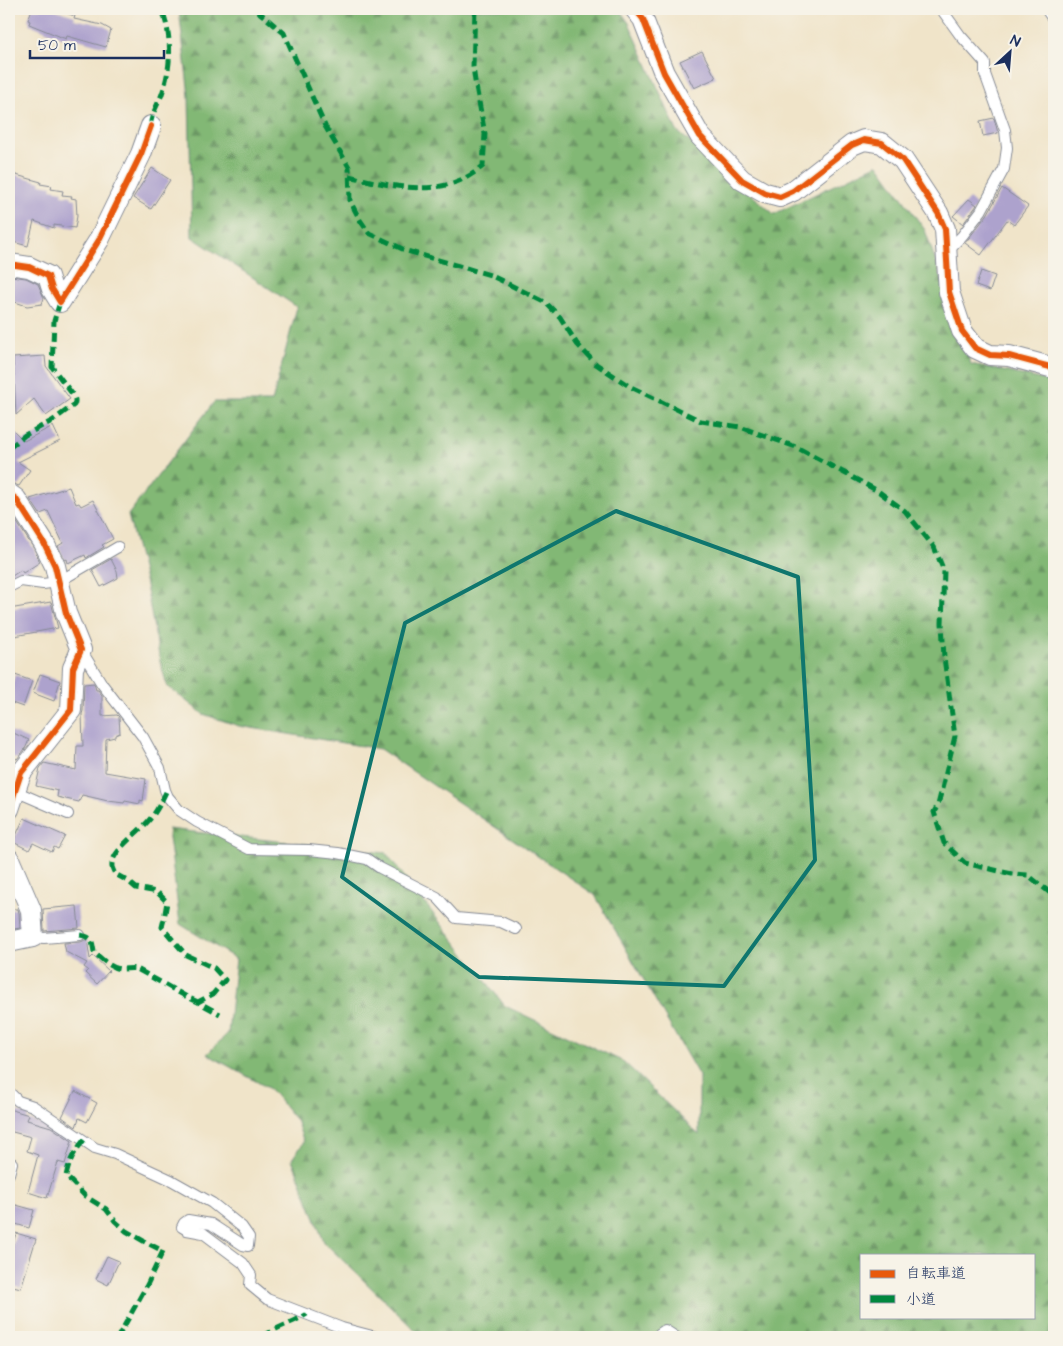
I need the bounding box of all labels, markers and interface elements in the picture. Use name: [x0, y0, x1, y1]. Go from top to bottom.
scale bar: [30, 28, 164, 60]
north arrow: [986, 28, 1036, 78]
text: N: [1007, 30, 1024, 52]
text: 50 m: [38, 35, 76, 56]
legend: [860, 1254, 1036, 1318]
text: 自転車道: [906, 1263, 966, 1284]
text: 小道: [906, 1289, 936, 1310]

